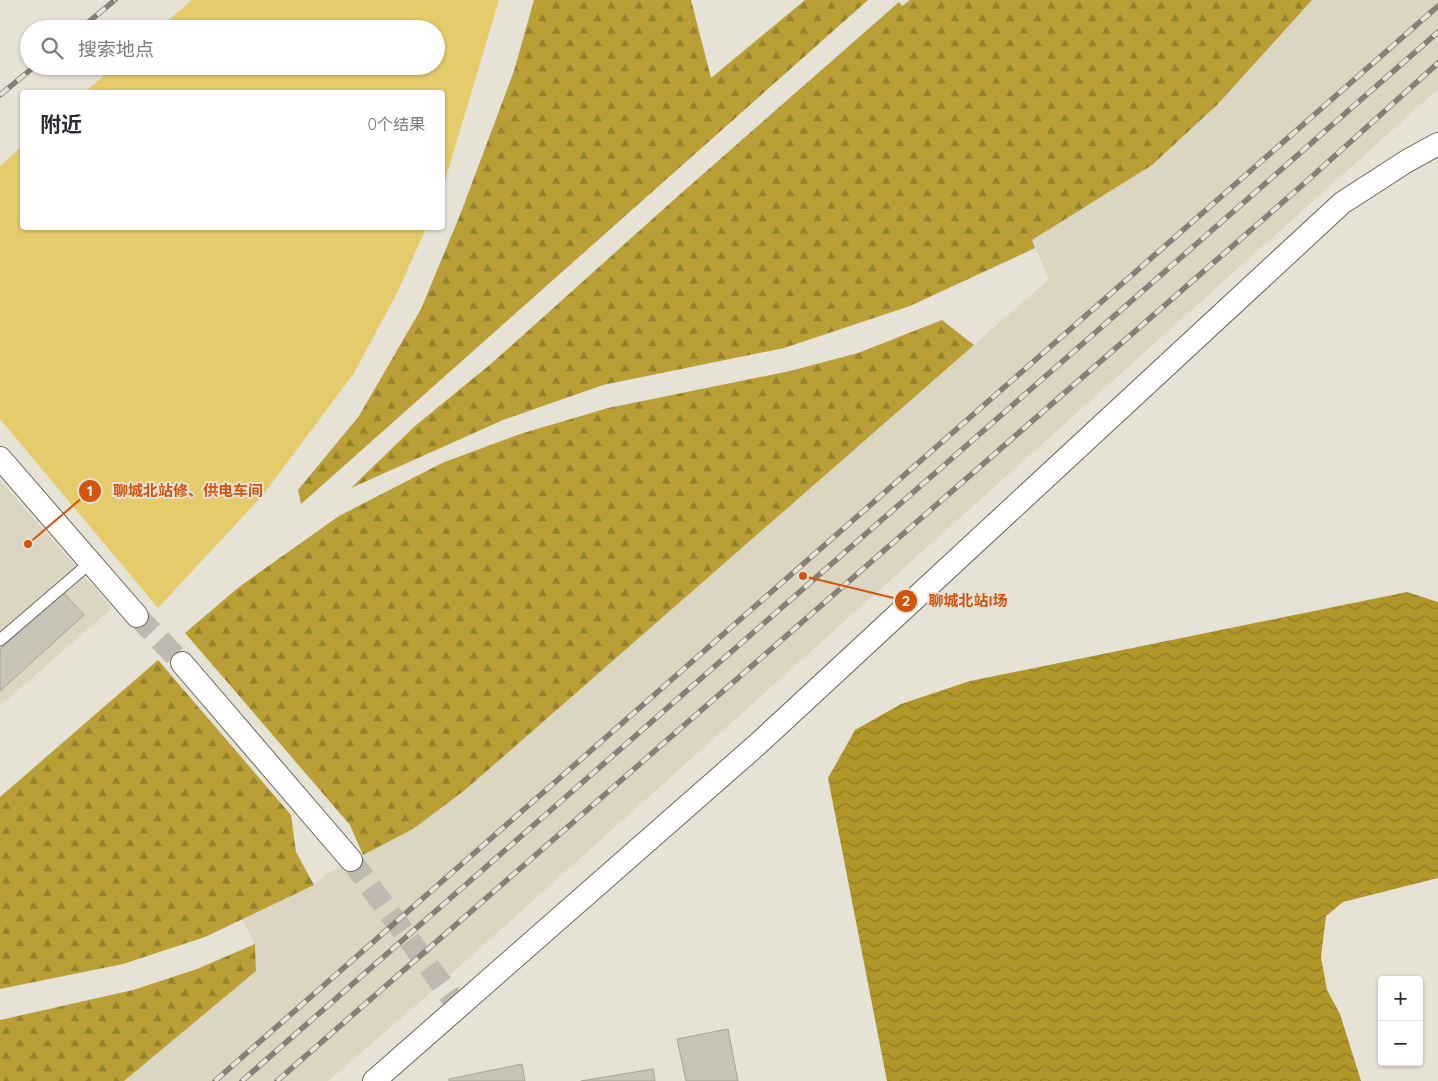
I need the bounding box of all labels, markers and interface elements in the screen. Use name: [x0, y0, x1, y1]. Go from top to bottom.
search box: [20, 20, 445, 75]
icon: search: [38, 34, 66, 62]
text: 搜索地点: [78, 37, 154, 61]
text: 附近: [40, 111, 82, 137]
text: 0个结果: [367, 114, 425, 134]
callout: 聊城北站修、供电车间: [78, 476, 273, 506]
text: 1: [87, 481, 93, 500]
text: 聊城北站修、供电车间: [113, 481, 263, 500]
callout: 聊城北站I场: [894, 586, 1018, 616]
text: 2: [902, 591, 910, 610]
text: 聊城北站I场: [928, 591, 1008, 610]
map controls: [1378, 976, 1423, 1066]
button: +: [1378, 976, 1423, 1021]
button: −: [1378, 1021, 1423, 1066]

